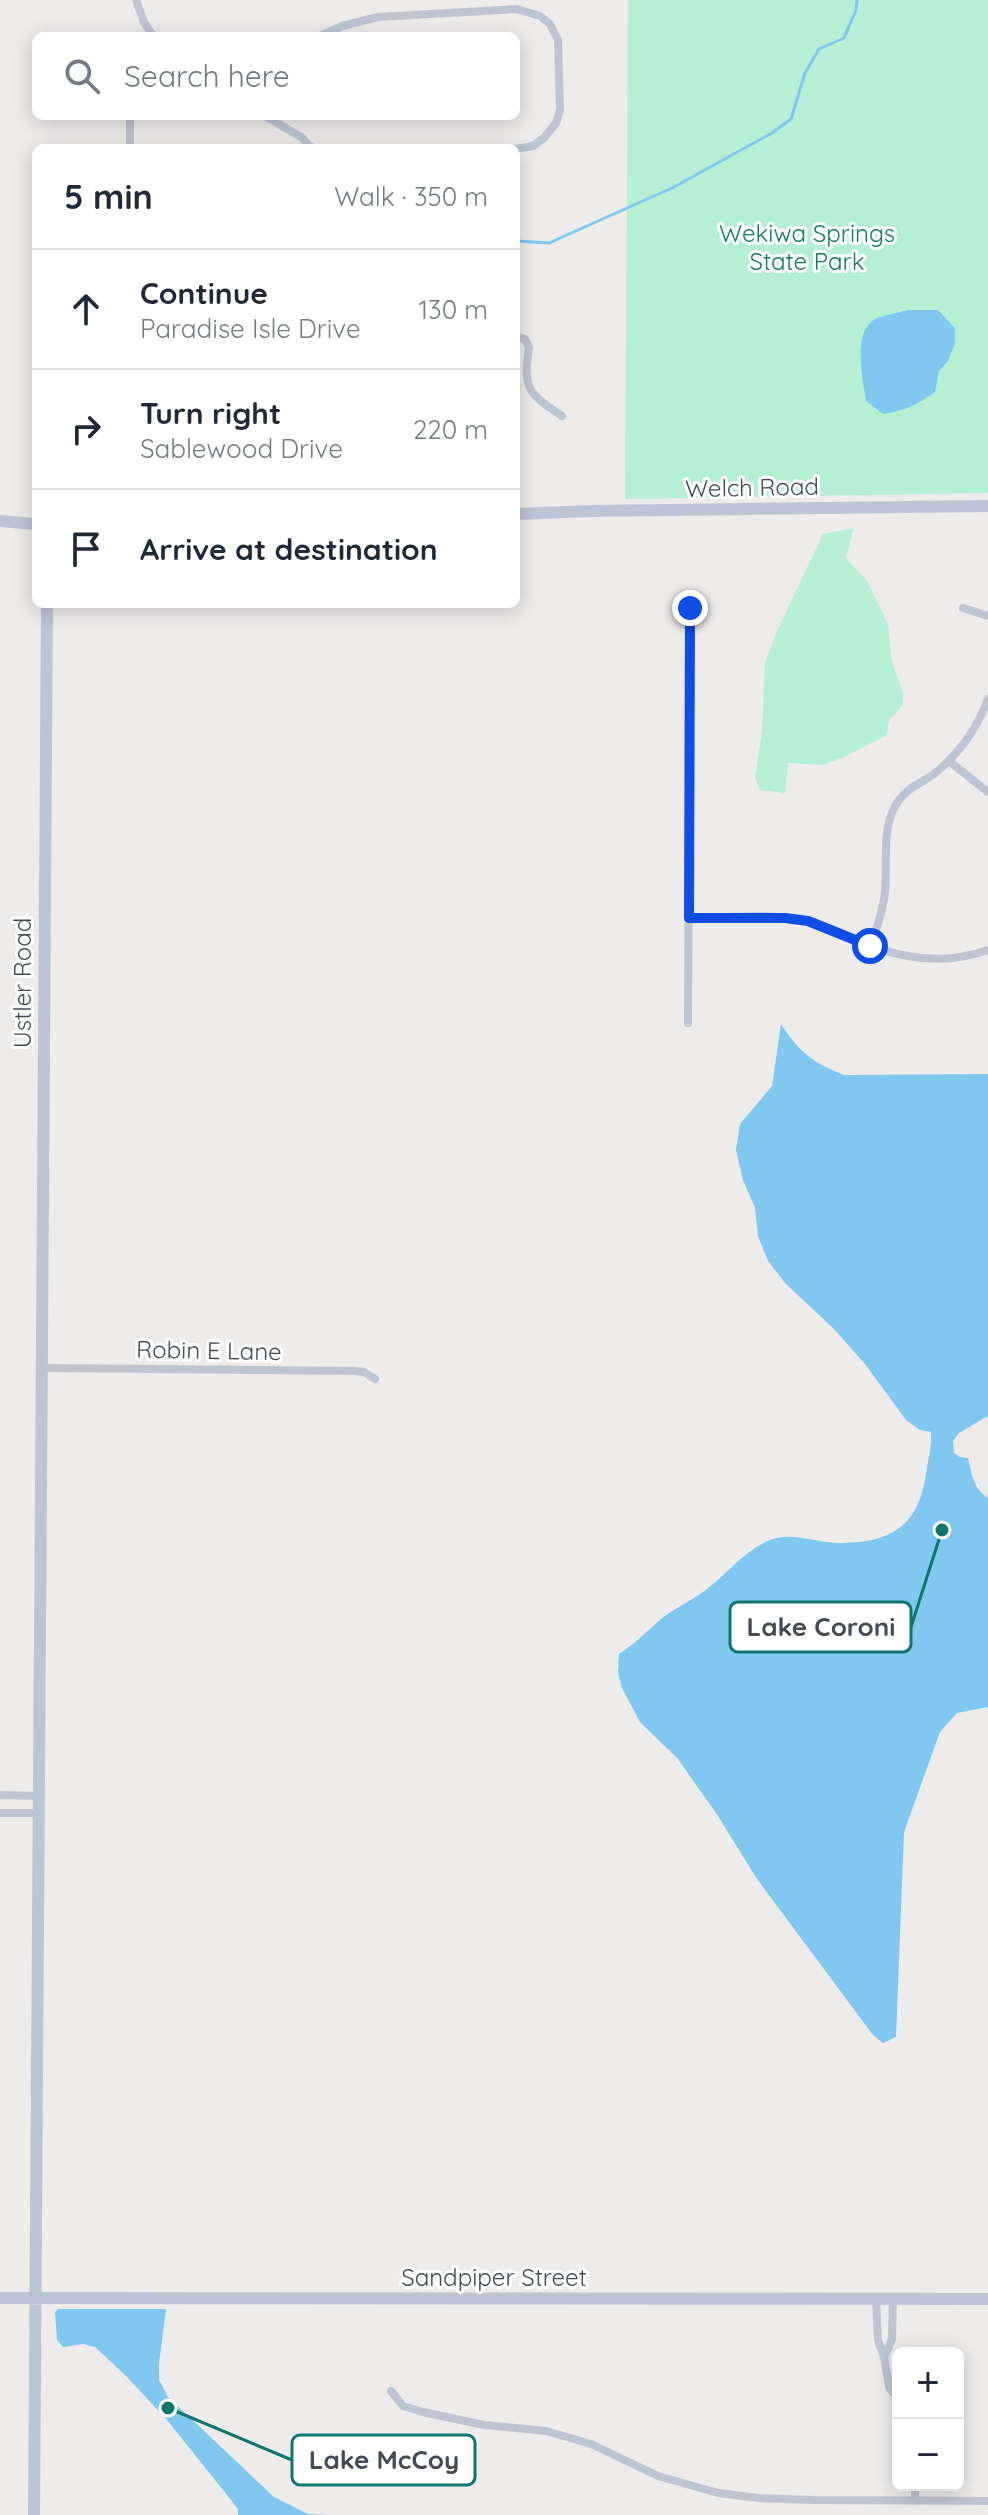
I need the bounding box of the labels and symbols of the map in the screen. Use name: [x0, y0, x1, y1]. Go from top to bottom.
park label: Wekiwa Springs State Park: [719, 218, 895, 276]
street label: Welch Road: [685, 471, 819, 503]
route end: [672, 590, 708, 626]
street label: Ustler Road: [7, 918, 37, 1048]
route start: [852, 928, 888, 964]
street label: Robin E Lane: [136, 1334, 282, 1366]
callout: Lake Coroni: [730, 1602, 911, 1652]
text: Lake Coroni: [747, 1610, 895, 1643]
street label: Sandpiper Street: [401, 2262, 587, 2292]
callout: Lake McCoy: [292, 2435, 475, 2485]
text: Lake McCoy: [309, 2443, 459, 2476]

